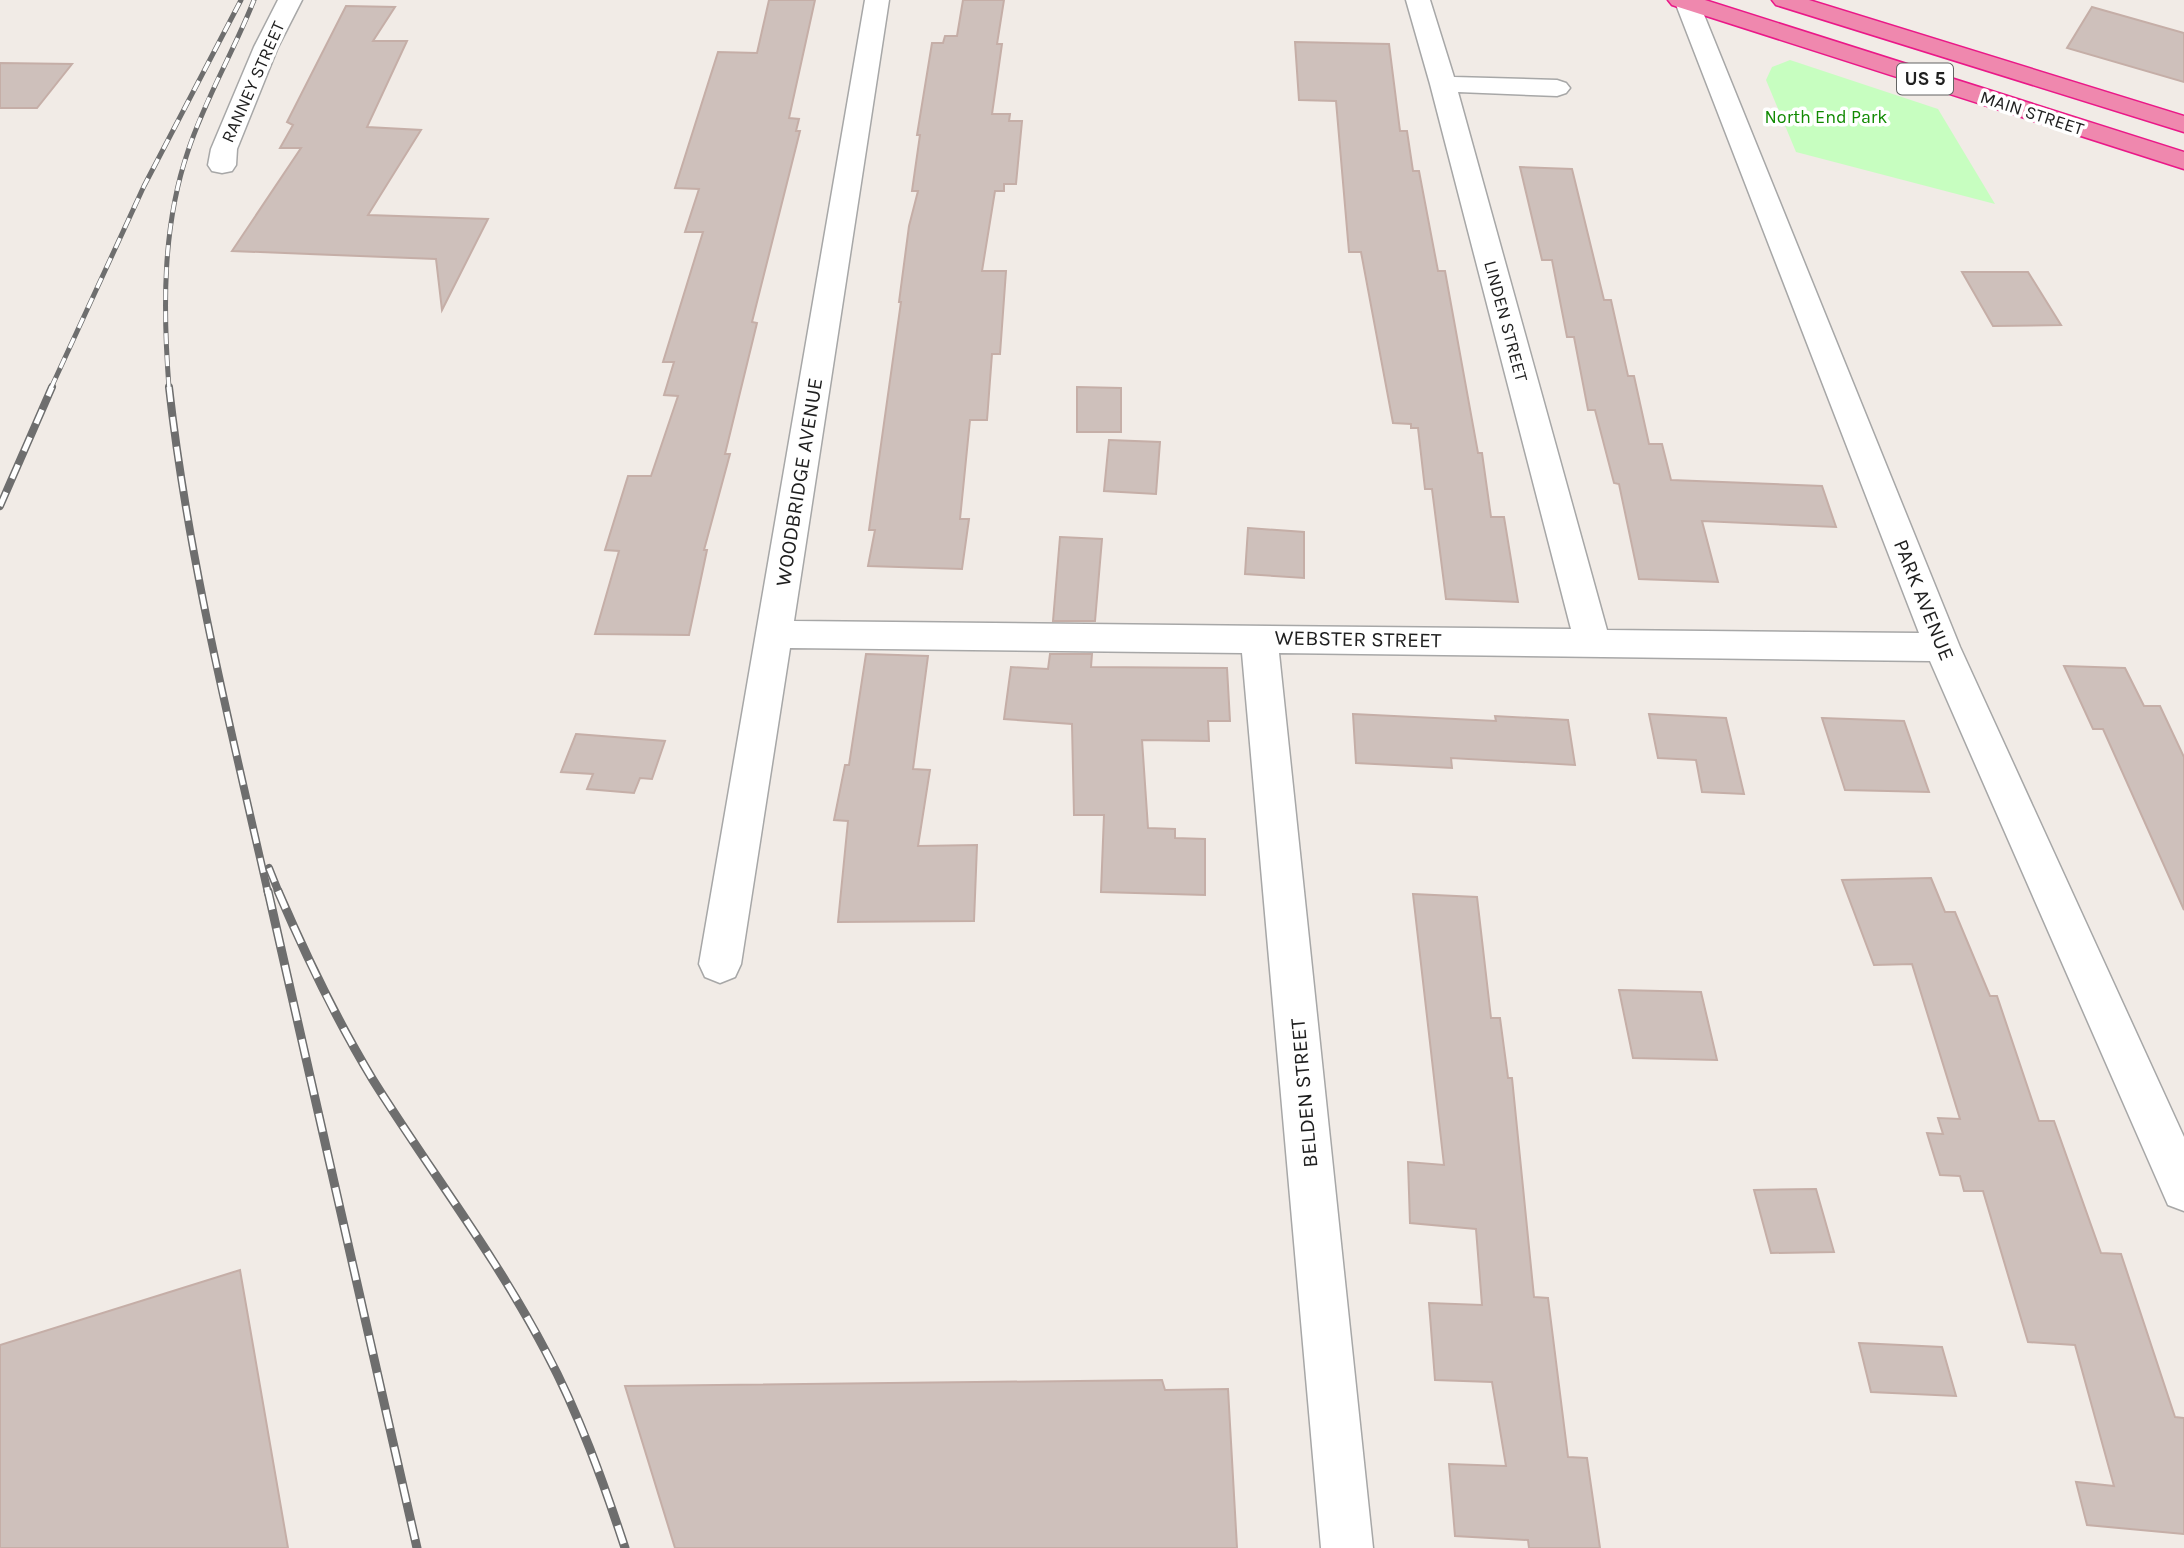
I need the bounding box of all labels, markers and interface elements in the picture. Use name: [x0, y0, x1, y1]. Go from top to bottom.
street label: RANNEY STREET: [216, 18, 290, 146]
road number: US 5: [1897, 64, 1953, 94]
street label: MAIN STREET: [1978, 86, 2086, 140]
park label: North End Park: [1764, 106, 1888, 128]
street label: LINDEN STREET: [1479, 258, 1533, 384]
street label: WOODBRIDGE AVENUE: [771, 376, 827, 588]
street label: PARK AVENUE: [1889, 536, 1959, 664]
street label: WEBSTER STREET: [1274, 626, 1442, 652]
street label: BELDEN STREET: [1285, 1017, 1322, 1169]

